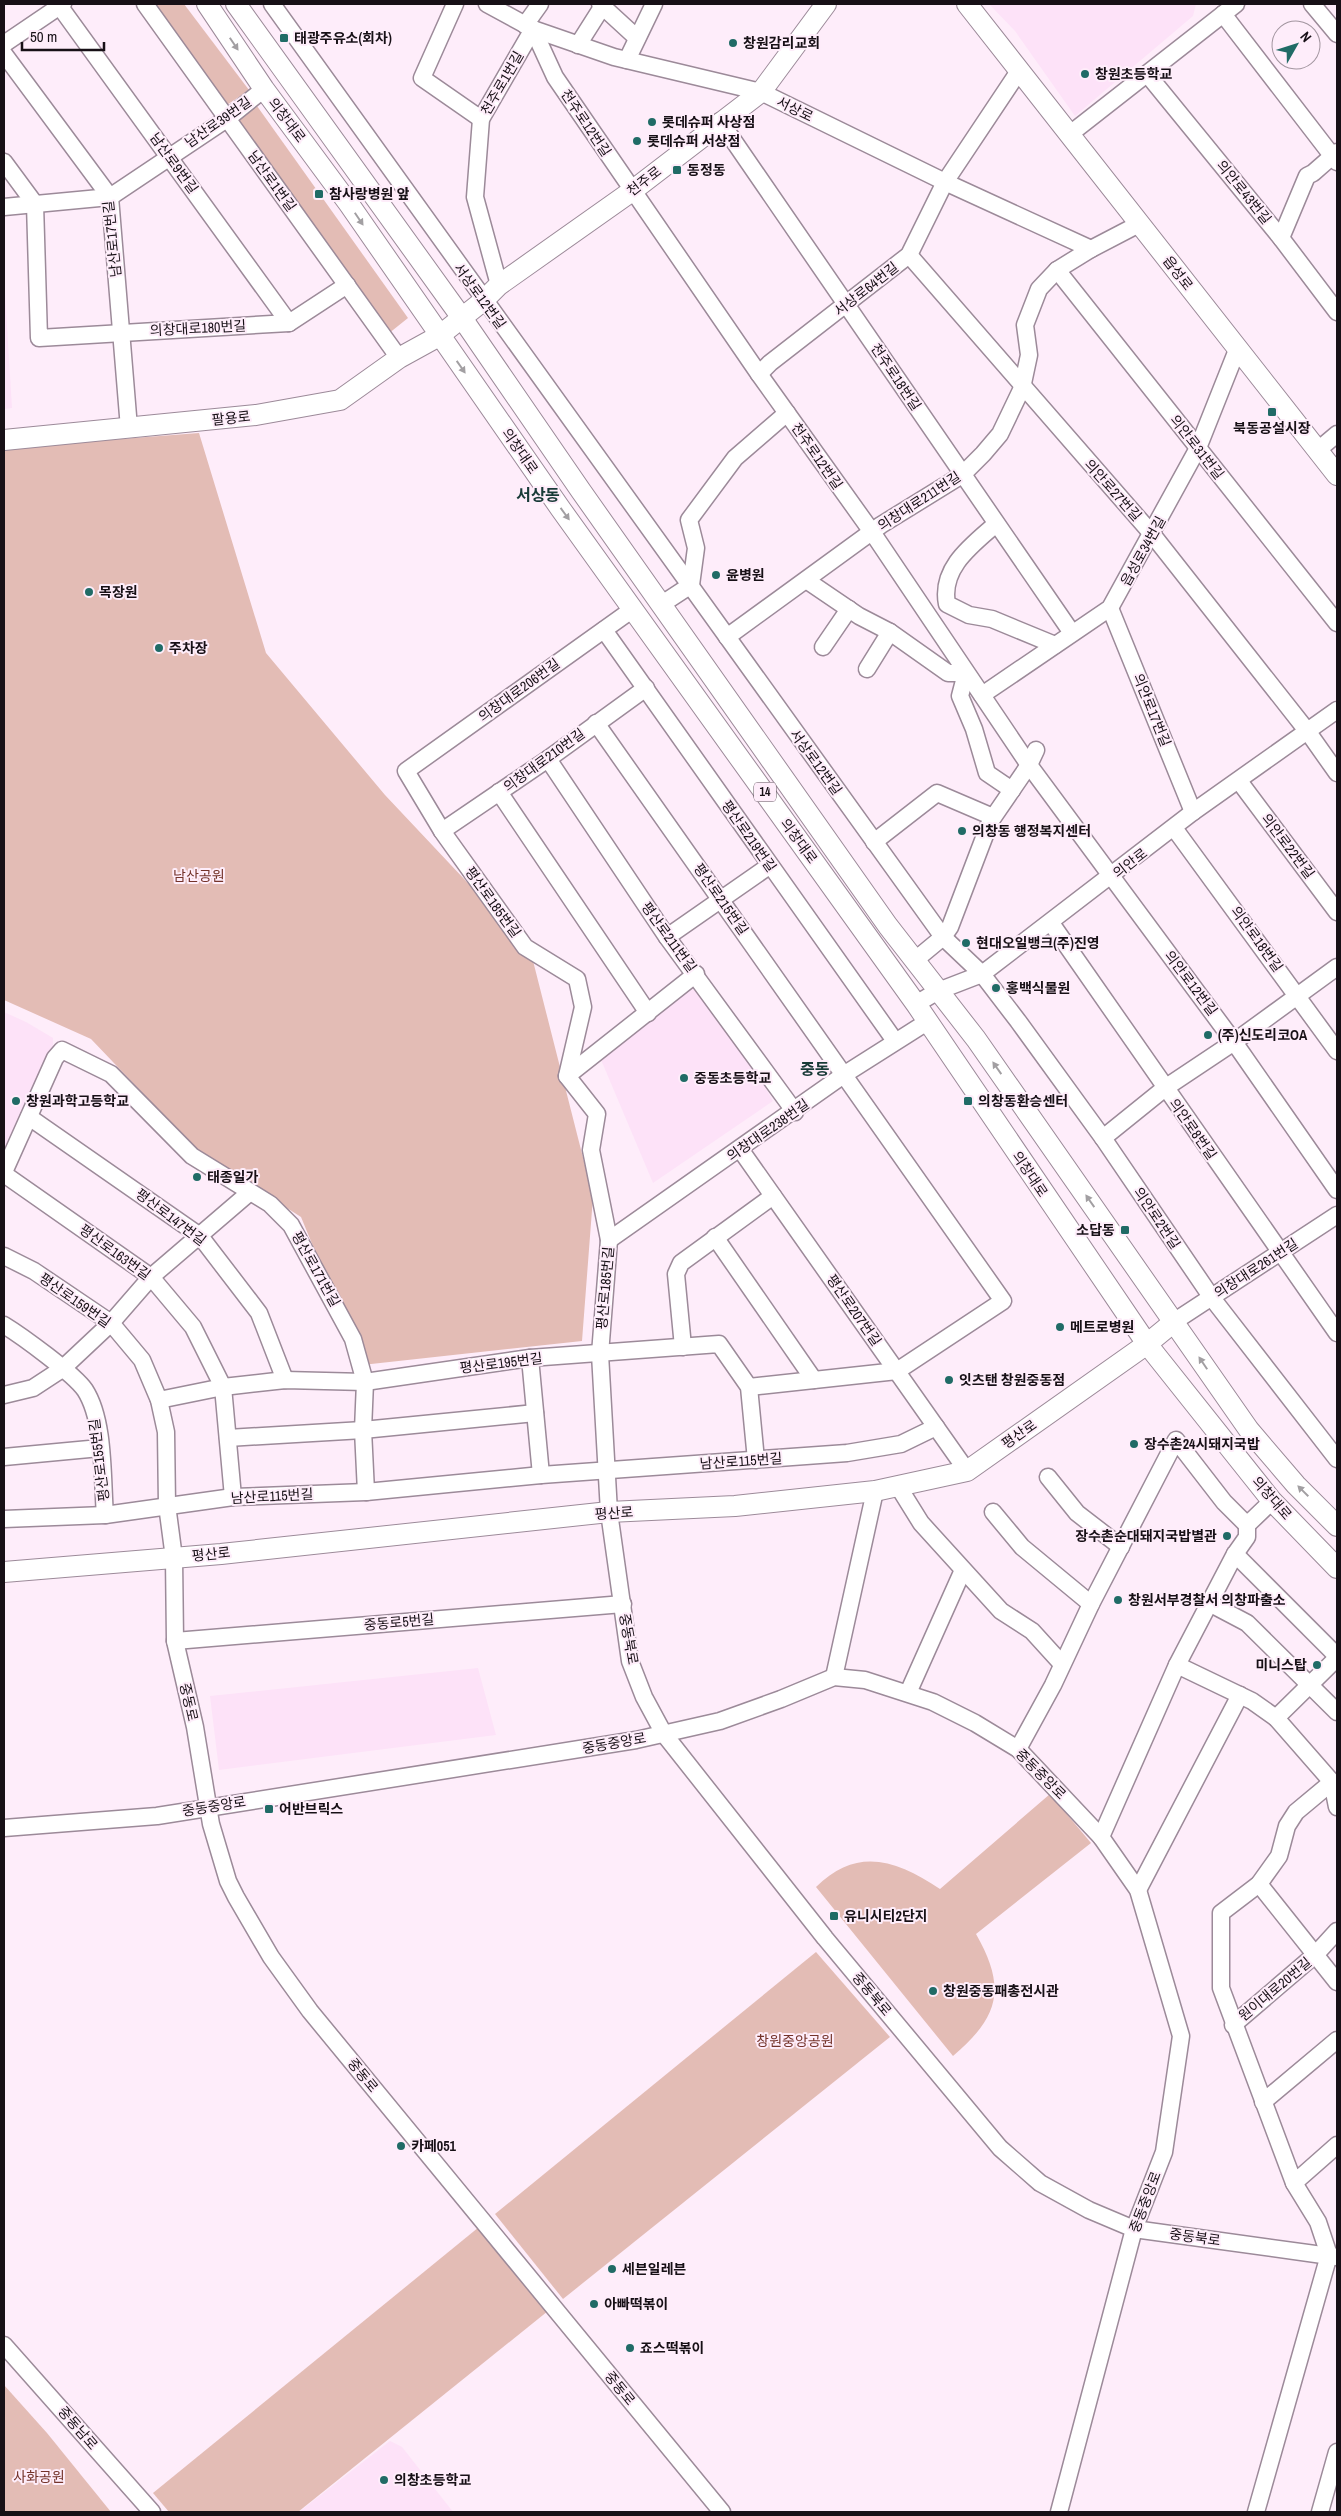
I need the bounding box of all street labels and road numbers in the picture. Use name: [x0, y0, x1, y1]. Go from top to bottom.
street label: 천주로1번길: [477, 48, 527, 118]
street label: 천주로12번길: [557, 86, 615, 160]
street label: 남산로39번길: [181, 92, 255, 152]
street label: 서상로: [774, 92, 816, 126]
street label: 의창대로: [264, 94, 310, 146]
street label: 남산로9번길: [146, 129, 202, 197]
street label: 남산로1번길: [244, 147, 300, 215]
street label: 의안로43번길: [1213, 156, 1275, 228]
street label: 천주로: [623, 162, 665, 200]
street label: 남산로17번길: [99, 200, 125, 278]
street label: 읍성로: [1159, 252, 1197, 294]
street label: 서상로64번길: [830, 258, 902, 320]
street label: 서상로12번길: [450, 259, 510, 333]
street label: 의창대로180번길: [149, 316, 247, 340]
street label: 천주로18번길: [867, 340, 925, 414]
street label: 팔용로: [211, 407, 251, 429]
street label: 의안로31번길: [1166, 411, 1228, 483]
street label: 천주로12번길: [787, 419, 847, 493]
street label: 의창대로: [498, 425, 542, 477]
street label: 의안로27번길: [1080, 455, 1146, 525]
street label: 의창대로211번길: [874, 467, 964, 535]
street label: 읍성로34번길: [1116, 513, 1170, 589]
street label: 의창대로206번길: [475, 654, 563, 726]
street label: 의안로17번길: [1129, 671, 1175, 749]
street label: 의창대로210번길: [500, 724, 588, 796]
street label: 서상로12번길: [786, 725, 846, 799]
road number: 14: [754, 782, 776, 802]
street label: 평산로219번길: [718, 797, 780, 875]
street label: 의안로22번길: [1258, 810, 1318, 882]
street label: 의창대로: [777, 815, 821, 867]
street label: 의안로: [1109, 844, 1151, 882]
street label: 평산로215번길: [690, 860, 752, 938]
street label: 평산로185번길: [461, 863, 525, 941]
street label: 평산로211번길: [637, 898, 701, 976]
street label: 의안로18번길: [1227, 902, 1287, 976]
street label: 의안로12번길: [1161, 947, 1221, 1019]
street label: 의창대로238번길: [723, 1095, 813, 1165]
street label: 의안로8번길: [1165, 1095, 1221, 1163]
street label: 의창대로: [1008, 1148, 1052, 1200]
street label: 의안로2번길: [1130, 1184, 1184, 1252]
street label: 평산로147번길: [132, 1185, 210, 1249]
street label: 평산로163번길: [76, 1220, 154, 1284]
street label: 평산로171번길: [288, 1228, 344, 1310]
street label: 의창대로261번길: [1211, 1234, 1301, 1302]
street label: 평산로185번길: [592, 1246, 618, 1330]
street label: 평산로159번길: [36, 1269, 114, 1331]
street label: 평산로207번길: [823, 1271, 885, 1349]
street label: 평산로195번길: [458, 1349, 544, 1377]
street label: 평산로: [998, 1415, 1040, 1452]
street label: 평산로155번길: [85, 1417, 113, 1503]
street label: 남산로115번길: [699, 1449, 783, 1473]
street label: 의창대로: [1248, 1473, 1296, 1523]
street label: 남산로115번길: [230, 1485, 314, 1507]
street label: 평산로: [594, 1503, 634, 1523]
street label: 평산로: [191, 1543, 231, 1565]
street label: 중동로5번길: [363, 1610, 435, 1634]
street label: 중동북로: [616, 1612, 642, 1666]
street label: 중동로: [176, 1681, 202, 1723]
street label: 중동중앙로: [581, 1729, 647, 1757]
street label: 중동중앙로: [1012, 1745, 1070, 1803]
street label: 중동중앙로: [181, 1792, 247, 1820]
street label: 원이대로20번길: [1235, 1953, 1315, 2025]
street label: 중동북로: [849, 1968, 896, 2020]
street label: 중동로: [344, 2054, 382, 2096]
street label: 중동중앙로: [1125, 2169, 1165, 2235]
street label: 중동북로: [1168, 2225, 1222, 2250]
street label: 중동로: [601, 2367, 639, 2409]
street label: 중동남로: [54, 2403, 102, 2453]

